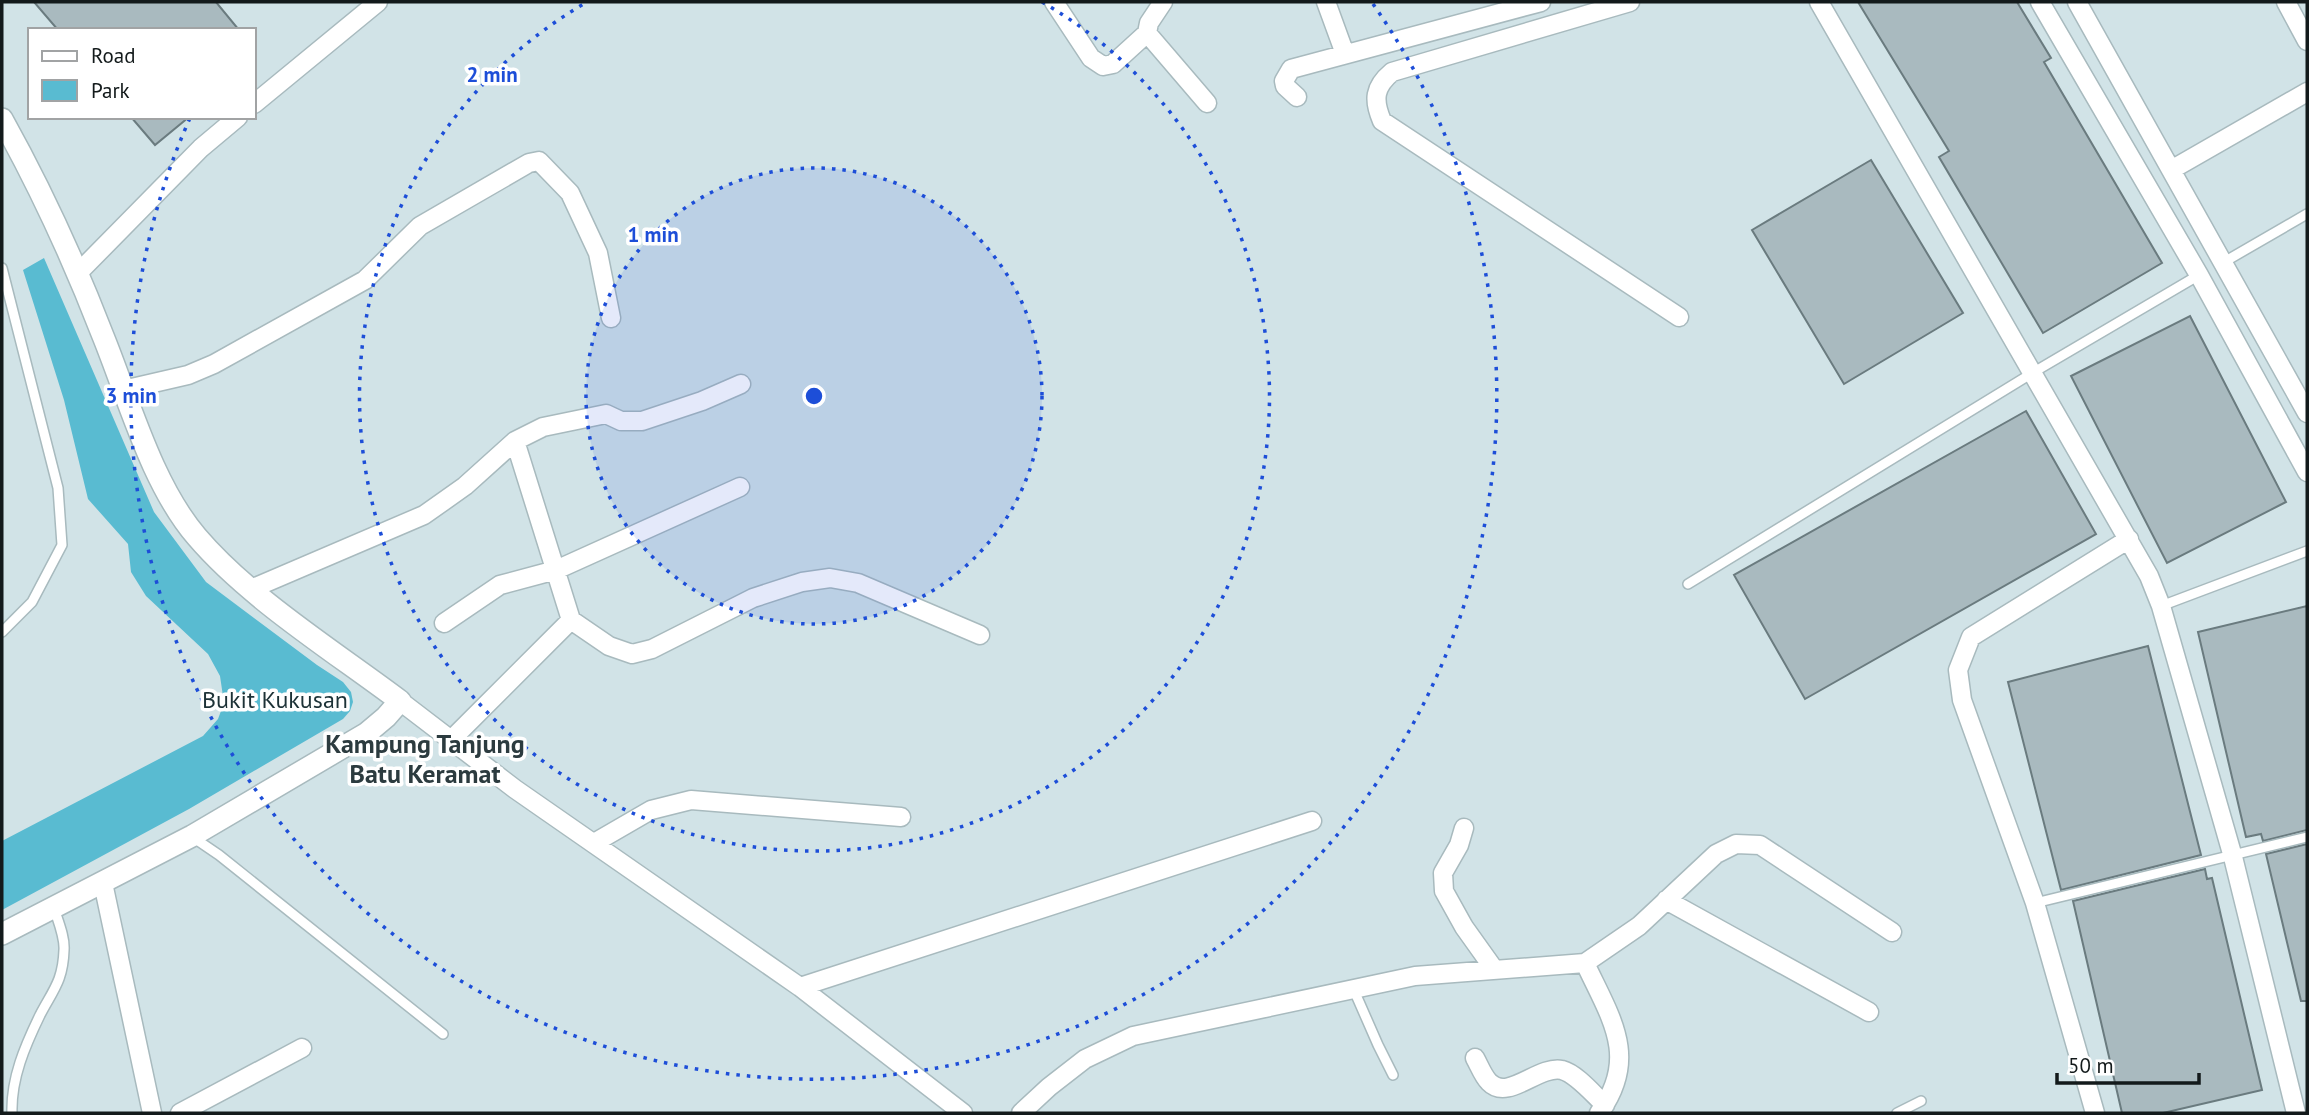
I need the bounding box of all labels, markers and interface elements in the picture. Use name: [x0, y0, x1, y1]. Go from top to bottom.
legend: [28, 28, 256, 119]
text: Road: [91, 42, 135, 69]
text: 2 min: [466, 61, 518, 88]
text: Park: [91, 77, 130, 104]
text: 1 min: [627, 221, 679, 248]
text: 3 min: [105, 382, 157, 409]
centre of rings: [802, 384, 826, 408]
park label: Bukit Kukusan: [202, 684, 348, 715]
district label: Kampung Tanjung Batu Keramat: [325, 727, 525, 790]
scale bar: [2057, 1042, 2199, 1086]
text: 50 m: [2068, 1052, 2114, 1079]

